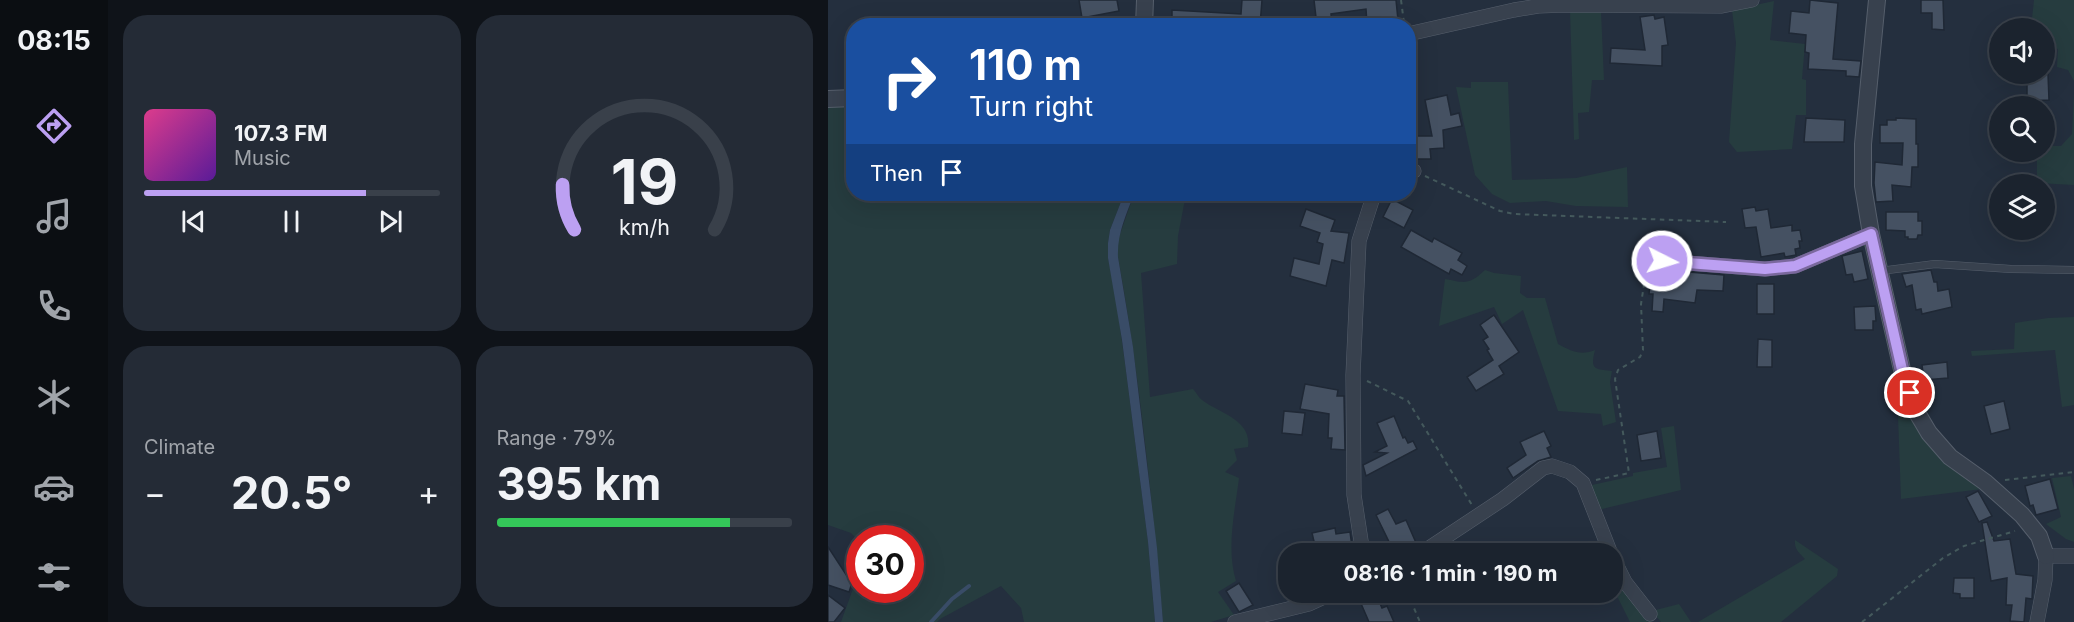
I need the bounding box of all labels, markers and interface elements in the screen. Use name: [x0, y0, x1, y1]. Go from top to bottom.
map controls: [1989, 18, 2055, 240]
button: sound: [1989, 18, 2055, 84]
text: 08:15: [17, 24, 91, 57]
text: 110 m: [969, 39, 1082, 90]
icon: right: [870, 42, 948, 120]
text: Turn right: [969, 90, 1093, 123]
button: search: [1989, 96, 2055, 162]
icon: directions: [33, 105, 75, 147]
text: 107.3 FM: [234, 120, 328, 146]
text: 19: [611, 144, 678, 219]
text: Music: [234, 146, 291, 170]
icon: arrive: [935, 156, 968, 189]
text: Then: [870, 160, 923, 186]
button: layers: [1989, 174, 2055, 240]
icon: music: [33, 195, 75, 237]
icon: previous: [177, 205, 210, 238]
icon: pause: [275, 205, 308, 238]
icon: next: [374, 205, 407, 238]
text: km/h: [619, 215, 670, 241]
position arrow: [1630, 229, 1694, 293]
icon: phone: [33, 285, 75, 327]
pin: [1884, 367, 1935, 418]
icon: climate: [33, 376, 75, 418]
icon: arrive: [1893, 376, 1926, 409]
text: Range · 79%: [497, 426, 616, 450]
text: Climate: [144, 435, 215, 459]
text: 395 km: [497, 456, 661, 511]
text: 20.5°: [231, 465, 352, 520]
icon: car: [33, 466, 75, 508]
text: −: [144, 473, 166, 513]
text: +: [418, 473, 440, 513]
speed limit sign: 30: [846, 525, 924, 603]
icon: filters: [33, 556, 75, 598]
text: 08:16 · 1 min · 190 m: [1343, 560, 1558, 586]

